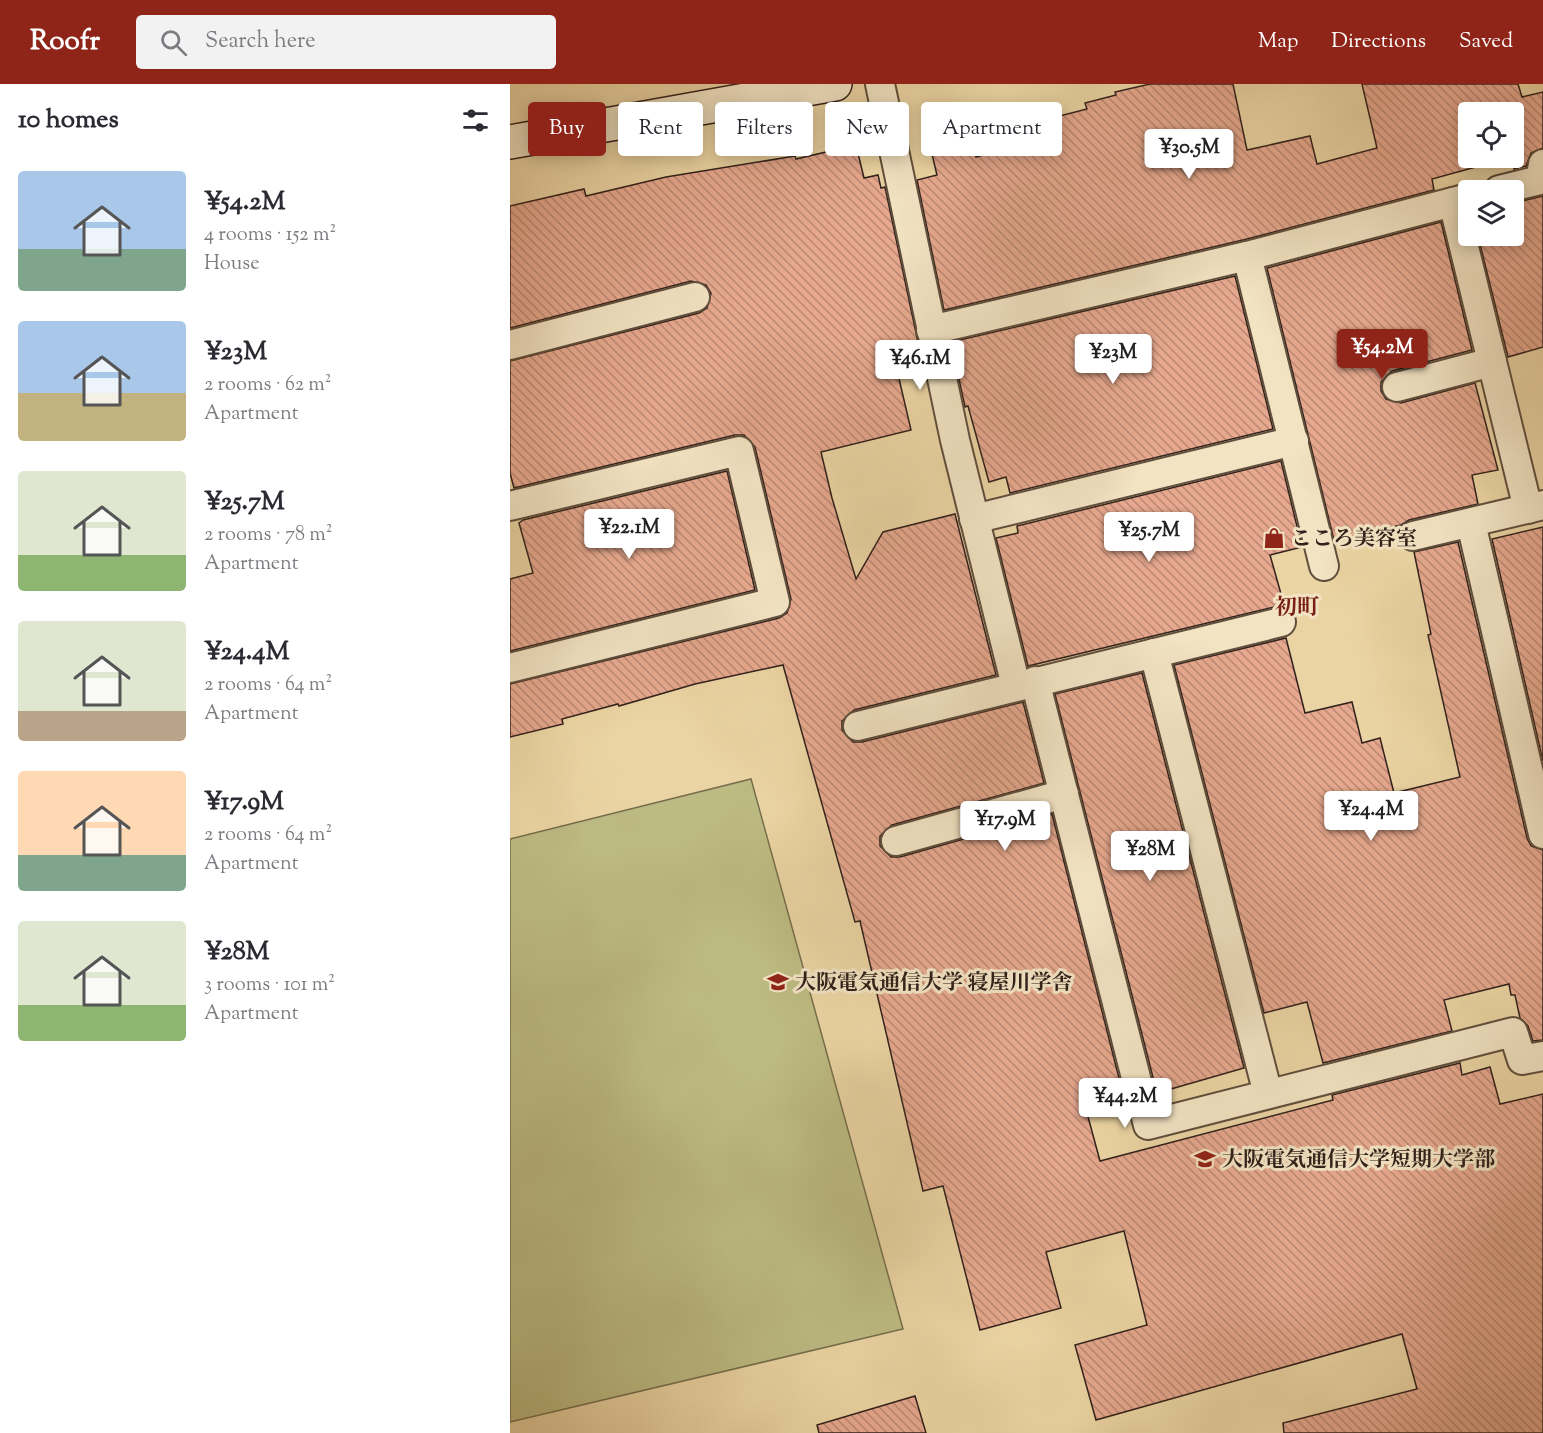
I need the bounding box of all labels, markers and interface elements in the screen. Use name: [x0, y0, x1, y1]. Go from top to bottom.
search box: [136, 15, 556, 69]
text: Roofr: [30, 22, 100, 62]
icon: search: [157, 26, 190, 59]
text: Search here: [205, 26, 315, 58]
text: Map: [1258, 27, 1298, 57]
text: Directions: [1331, 27, 1426, 57]
text: Saved: [1459, 27, 1513, 57]
text: 10 homes: [18, 102, 119, 139]
chip: Buy: [528, 102, 606, 156]
chip: Rent: [618, 102, 703, 156]
chip: Filters: [715, 102, 813, 156]
chip: New: [825, 102, 909, 156]
chip: Apartment: [921, 102, 1062, 156]
map controls: [1458, 102, 1524, 246]
button: locate: [1458, 102, 1524, 168]
icon: filters: [459, 104, 492, 137]
pin: ¥30.5M: [1140, 129, 1238, 180]
text: ¥30.5M: [1158, 134, 1220, 163]
button: layers: [1458, 180, 1524, 246]
text: ¥54.2M: [204, 184, 285, 221]
icon: home: [66, 195, 138, 267]
text: 4 rooms · 152 m²: [204, 221, 336, 250]
text: House: [204, 250, 259, 279]
pin: ¥54.2M: [1333, 329, 1431, 380]
text: ¥23M: [204, 334, 267, 371]
pin: ¥23M: [1077, 334, 1149, 385]
text: ¥54.2M: [1351, 334, 1413, 363]
text: ¥23M: [1089, 339, 1137, 368]
pin: ¥46.1M: [871, 340, 969, 391]
icon: home: [66, 345, 138, 417]
text: ¥46.1M: [889, 345, 951, 374]
text: 2 rooms · 62 m²: [204, 371, 332, 400]
text: Apartment: [204, 400, 299, 429]
text: ¥25.7M: [204, 484, 285, 521]
icon: home: [66, 495, 138, 567]
pin: ¥22.1M: [580, 509, 678, 560]
pin: ¥25.7M: [1100, 512, 1198, 563]
text: ¥22.1M: [598, 514, 660, 543]
text: ¥25.7M: [1118, 517, 1180, 546]
text: 2 rooms · 78 m²: [204, 521, 333, 550]
place label: こころ美容室: [1291, 525, 1417, 555]
shop icon: こころ美容室: [1262, 526, 1286, 550]
text: Apartment: [204, 550, 299, 579]
district label: 初町: [1275, 593, 1319, 625]
text: ¥24.4M: [204, 634, 289, 671]
icon: home: [66, 645, 138, 717]
text: 2 rooms · 64 m²: [204, 671, 332, 700]
text: Apartment: [204, 700, 299, 729]
text: ¥17.9M: [204, 784, 284, 821]
pin: ¥24.4M: [1322, 791, 1420, 842]
icon: home: [66, 795, 138, 867]
text: ¥24.4M: [1338, 796, 1404, 825]
pin: ¥17.9M: [956, 801, 1054, 852]
text: ¥17.9M: [974, 806, 1036, 835]
text: 2 rooms · 64 m²: [204, 821, 332, 850]
pin: ¥28M: [1114, 831, 1186, 882]
text: ¥28M: [1125, 836, 1175, 865]
text: Apartment: [204, 850, 299, 879]
text: ¥28M: [204, 934, 269, 971]
icon: home: [66, 945, 138, 1017]
place label: 大阪電気通信大学 寝屋川学舎: [795, 969, 1072, 999]
school or university icon: 大阪電気通信大学 寝屋川学舎: [766, 970, 790, 994]
text: 3 rooms · 101 m²: [204, 971, 335, 1000]
text: Apartment: [204, 1000, 299, 1029]
pin: ¥44.2M: [1076, 1078, 1174, 1129]
text: ¥44.2M: [1093, 1083, 1157, 1112]
place label: 大阪電気通信大学短期大学部: [1222, 1146, 1495, 1176]
school or university icon: 大阪電気通信大学短期大学部: [1193, 1147, 1217, 1171]

